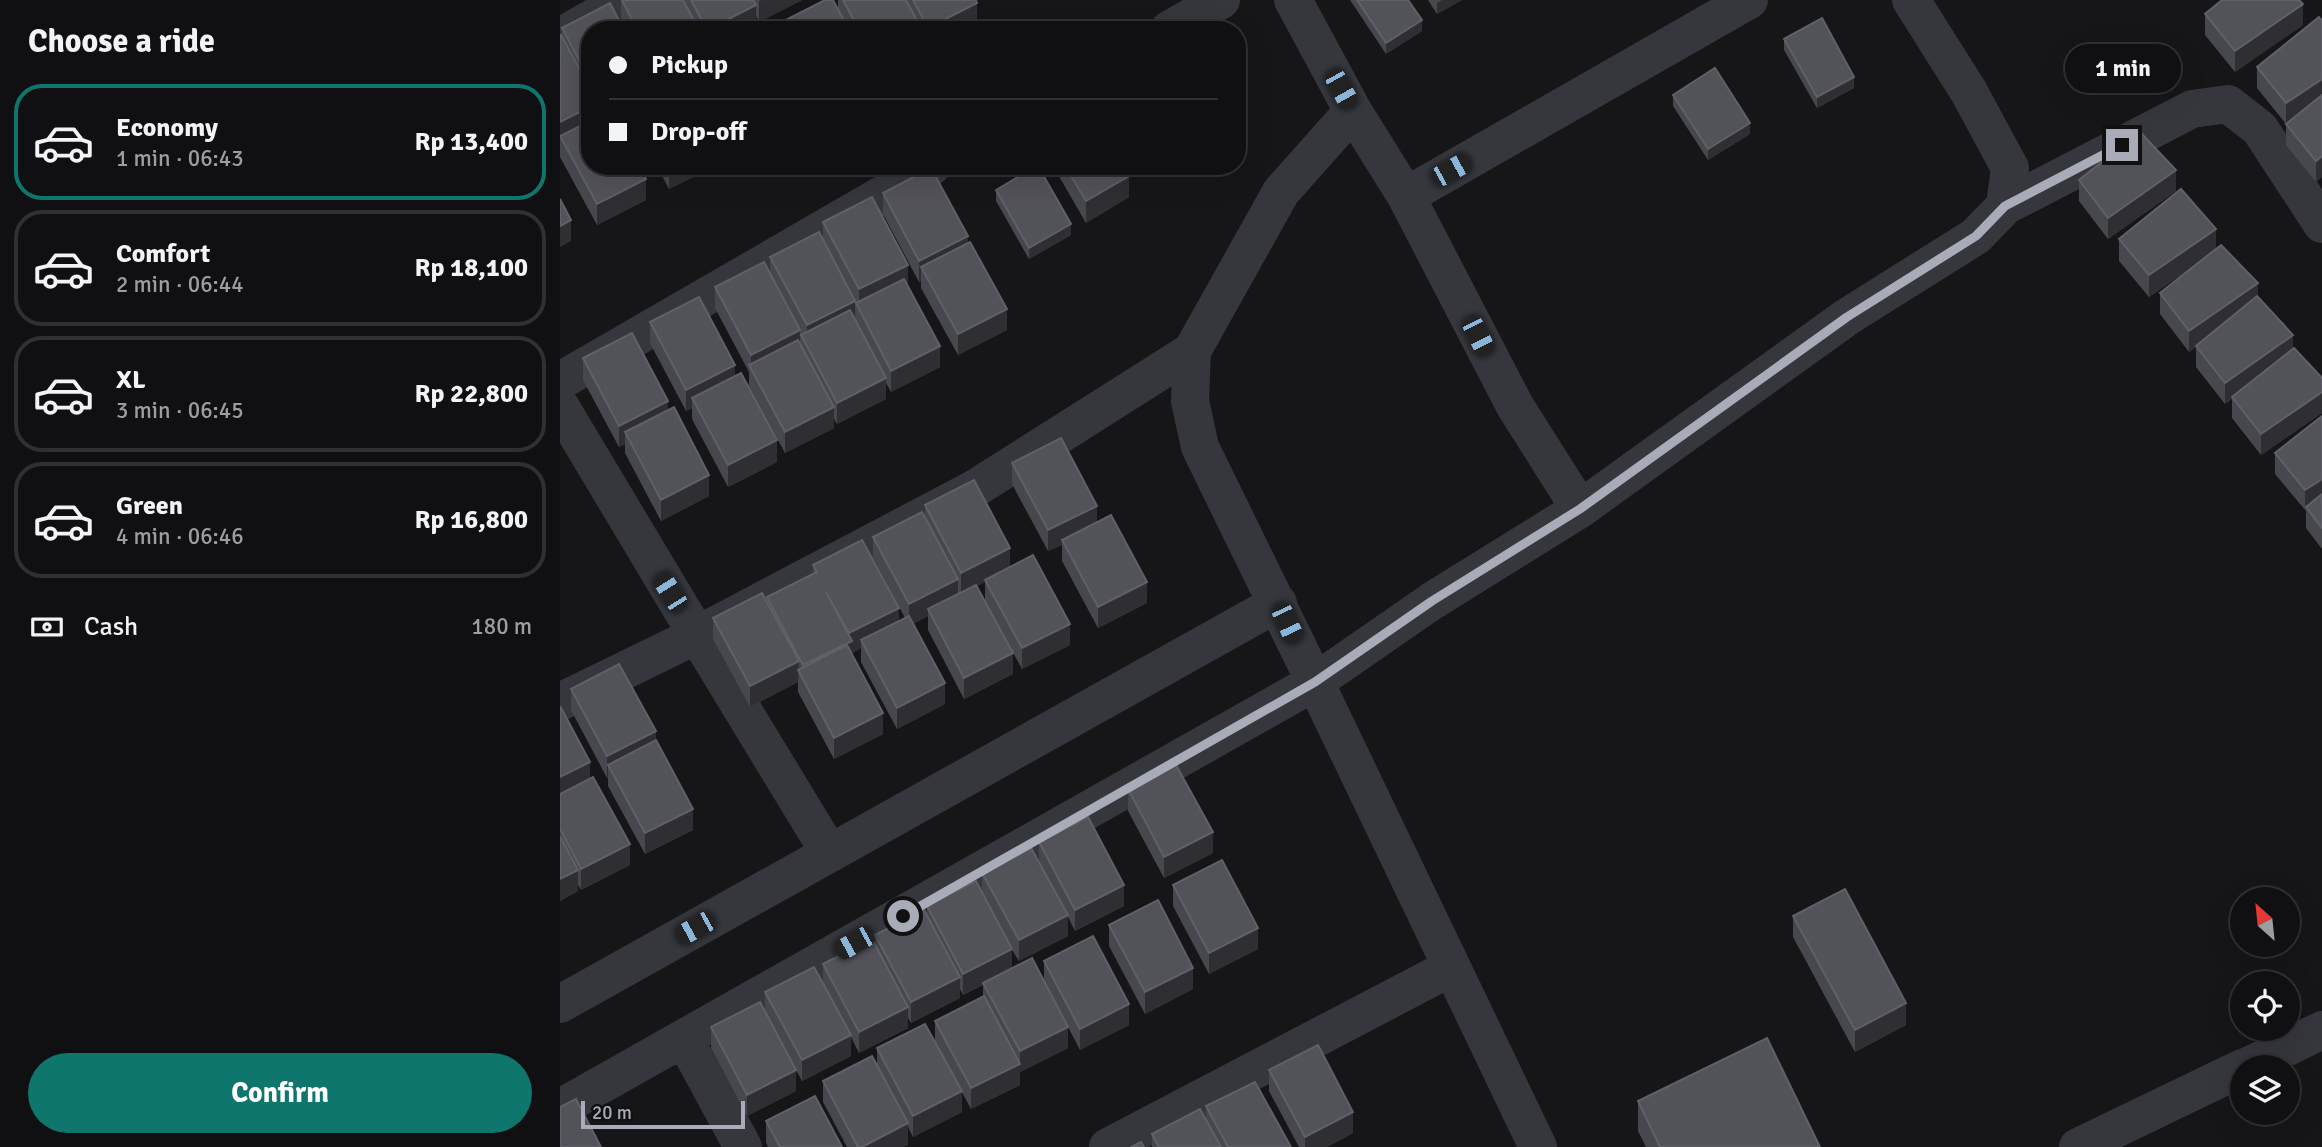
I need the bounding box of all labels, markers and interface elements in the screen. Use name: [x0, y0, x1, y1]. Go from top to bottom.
text: Choose a ride: [28, 22, 215, 61]
callout: 1 min: [2064, 44, 2180, 92]
text: Pickup: [651, 49, 728, 81]
text: 1 min: [2095, 54, 2151, 83]
car: [1322, 66, 1361, 112]
icon: car: [32, 111, 95, 174]
text: Economy: [116, 112, 218, 144]
text: Drop-off: [651, 116, 747, 148]
text: Rp 13,400: [414, 126, 528, 158]
route end: [2106, 129, 2138, 161]
text: 1 min · 06:43: [116, 144, 244, 173]
car: [1428, 151, 1475, 189]
icon: car: [32, 237, 95, 300]
text: Comfort: [116, 238, 210, 270]
text: Rp 18,100: [414, 252, 528, 284]
text: 2 min · 06:44: [116, 270, 244, 299]
car: [1460, 313, 1497, 359]
icon: car: [32, 363, 95, 426]
text: XL: [116, 364, 146, 396]
text: Rp 22,800: [414, 378, 528, 410]
text: 3 min · 06:45: [116, 396, 244, 425]
icon: car: [32, 489, 95, 552]
text: Green: [116, 490, 183, 522]
text: Rp 16,800: [414, 504, 528, 536]
text: 4 min · 06:46: [116, 522, 244, 551]
car: [650, 569, 691, 615]
car: [1269, 600, 1306, 646]
icon: cash: [28, 608, 66, 646]
text: Cash: [84, 611, 138, 643]
text: 180 m: [471, 612, 532, 641]
north arrow: [2230, 887, 2300, 957]
map controls: [2230, 887, 2300, 1125]
route start: [887, 900, 919, 932]
car: [672, 909, 719, 947]
car: [831, 924, 878, 962]
button: locate: [2230, 971, 2300, 1041]
button: Confirm: [28, 1053, 532, 1133]
button: layers: [2230, 1055, 2300, 1125]
scale bar: [581, 1098, 746, 1130]
text: 20 m: [592, 1101, 632, 1125]

